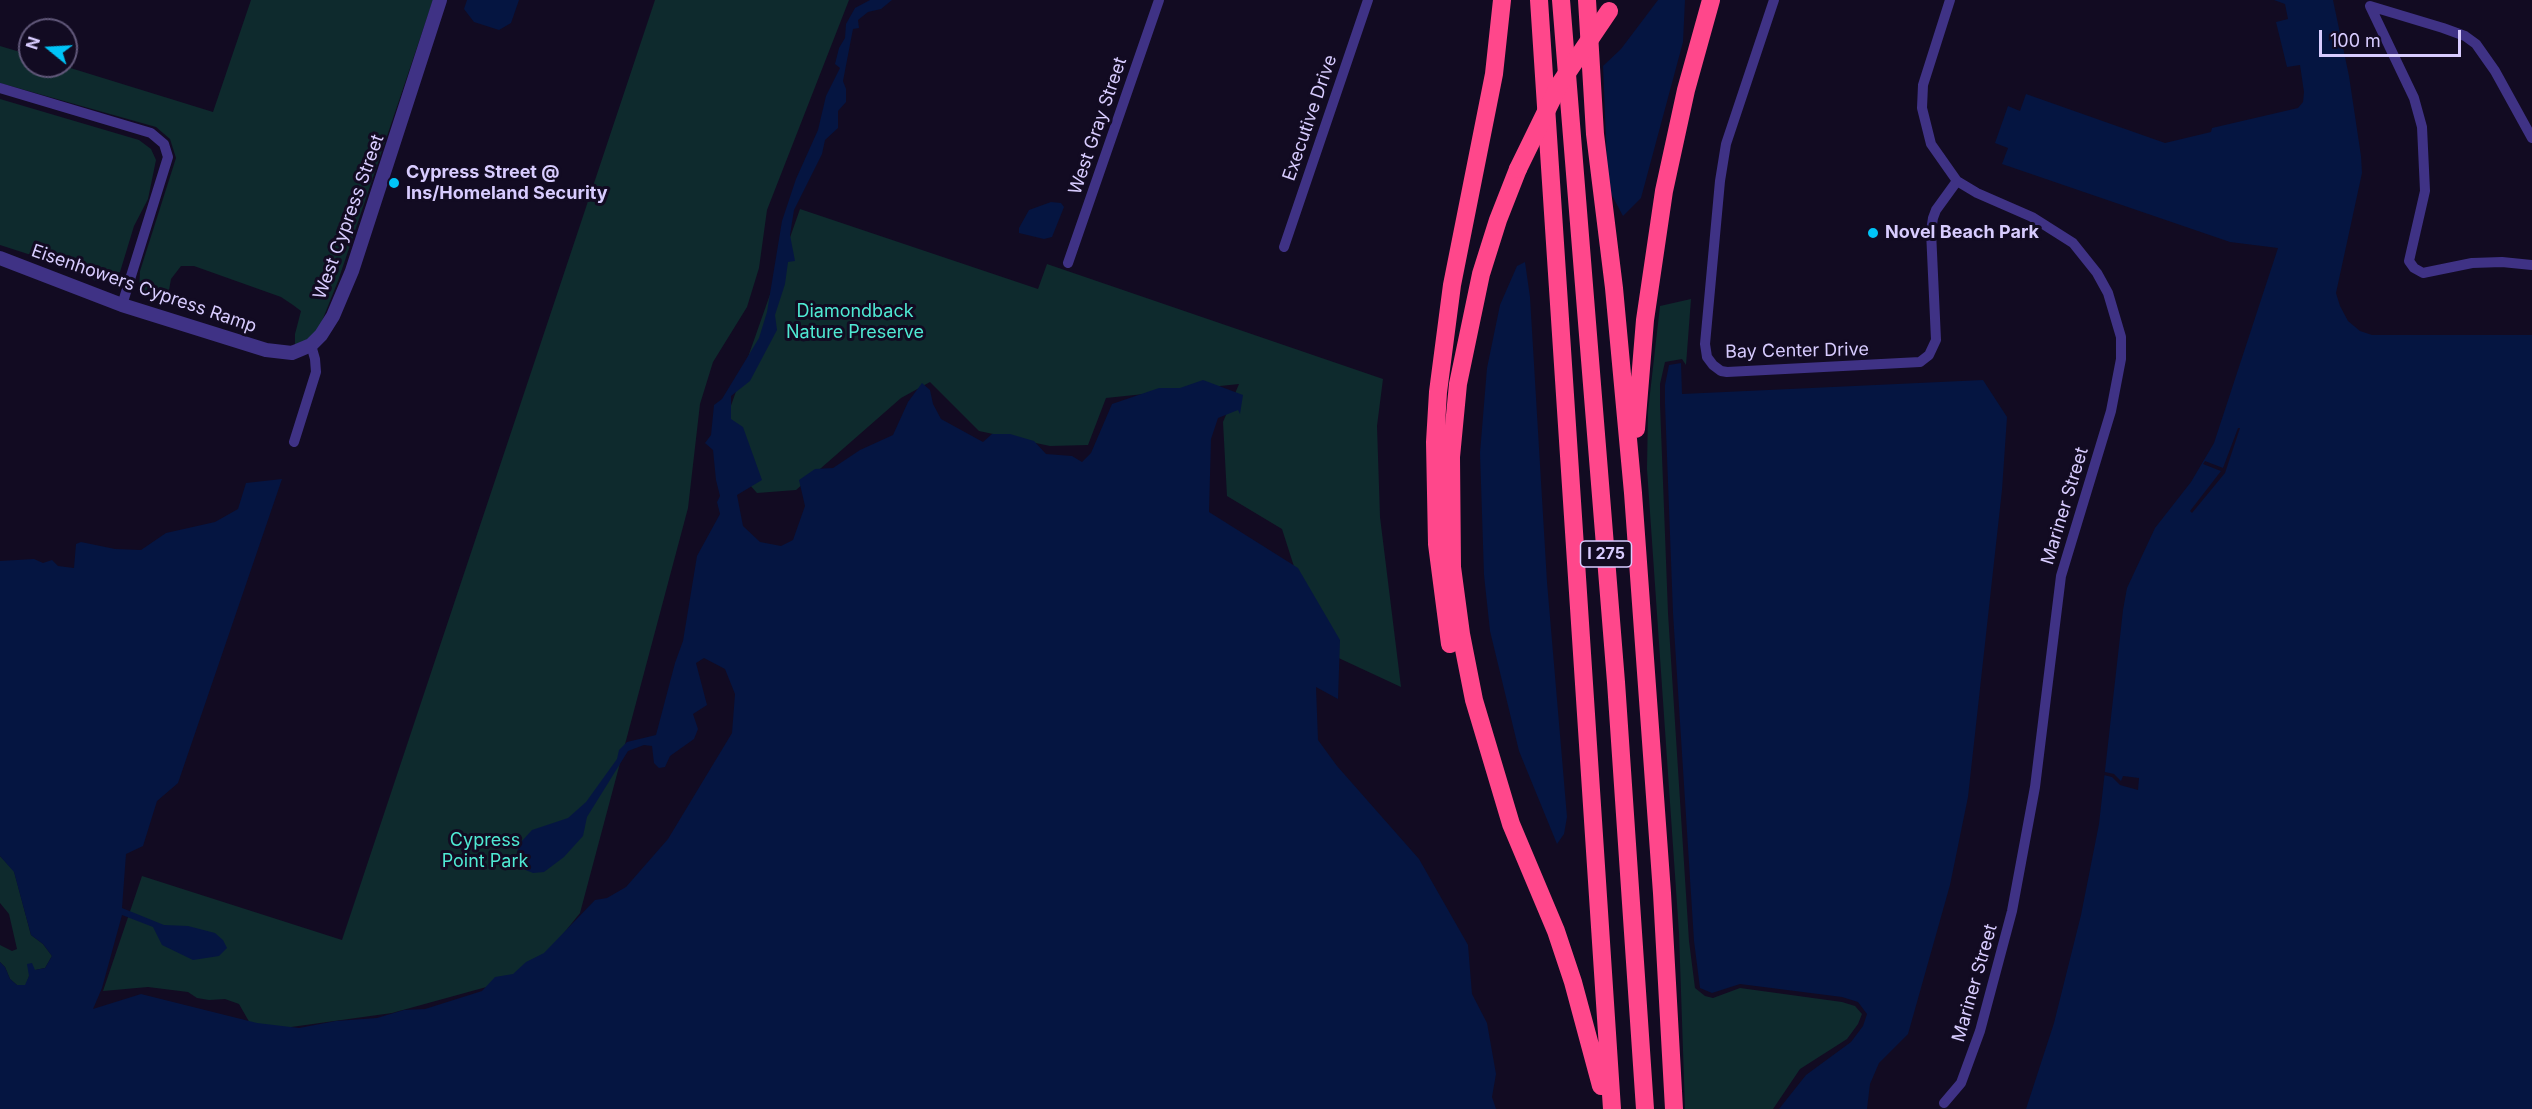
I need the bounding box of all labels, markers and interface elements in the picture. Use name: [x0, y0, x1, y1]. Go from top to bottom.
north arrow: [18, 18, 78, 78]
scale bar: [2322, 18, 2464, 56]
text: 100 m: [2330, 30, 2381, 51]
text: N: [21, 34, 44, 52]
street label: Executive Drive: [1278, 52, 1342, 184]
street label: West Gray Street: [1064, 55, 1132, 197]
street label: West Cypress Street: [309, 132, 389, 302]
place label: Cypress Street @ Ins/Homeland Security: [406, 162, 608, 204]
marker: Cypress Street @ Ins/Homeland Security: [387, 176, 401, 190]
place label: Novel Beach Park: [1885, 222, 2039, 244]
marker: Novel Beach Park: [1866, 226, 1880, 240]
street label: Eisenhowers Cypress Ramp: [28, 240, 260, 338]
park label: Diamondback Nature Preserve: [786, 301, 924, 344]
street label: Bay Center Drive: [1725, 339, 1869, 363]
street label: Mariner Street: [2037, 445, 2093, 567]
road number: I 275: [1580, 541, 1632, 567]
park label: Cypress Point Park: [442, 830, 528, 872]
street label: Mariner Street: [1948, 922, 2002, 1044]

